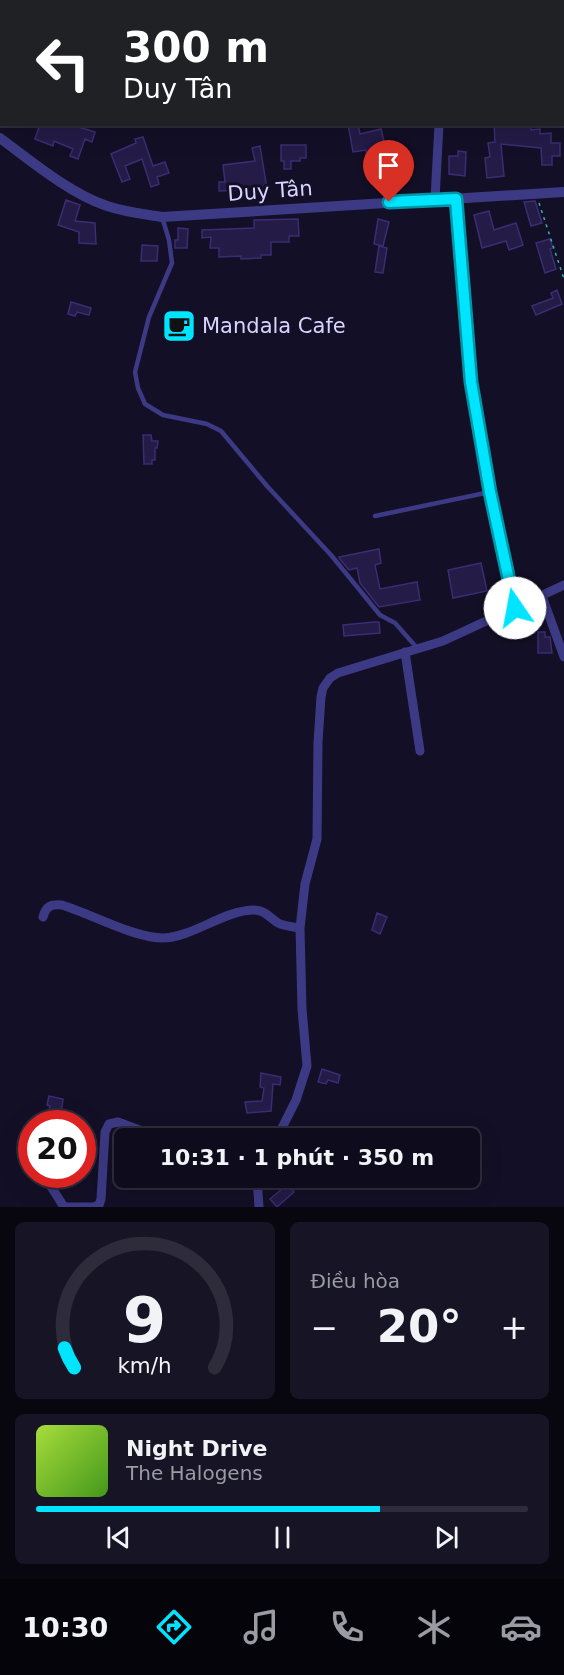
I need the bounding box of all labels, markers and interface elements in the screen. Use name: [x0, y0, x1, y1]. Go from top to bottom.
text: 300 m: [123, 23, 269, 72]
icon: left: [24, 24, 102, 102]
text: Duy Tân: [123, 73, 232, 104]
pin: [363, 140, 414, 202]
icon: arrive: [372, 149, 405, 182]
street label: Duy Tân: [227, 176, 313, 206]
cafe icon: Mandala Cafe: [161, 308, 197, 344]
place label: Mandala Cafe: [202, 314, 346, 338]
position arrow: [483, 576, 547, 640]
speed limit sign: 20: [18, 1110, 96, 1188]
text: 10:31 · 1 phút · 350 m: [160, 1145, 434, 1170]
text: Điều hòa: [311, 1269, 400, 1293]
text: 9: [123, 1284, 166, 1357]
text: 20°: [377, 1300, 462, 1353]
text: −: [311, 1308, 338, 1347]
text: +: [500, 1308, 528, 1347]
text: km/h: [118, 1353, 172, 1378]
text: Night Drive: [126, 1436, 267, 1461]
text: The Halogens: [126, 1461, 263, 1485]
icon: previous: [102, 1521, 135, 1554]
icon: pause: [266, 1521, 299, 1554]
icon: next: [430, 1521, 463, 1554]
icon: directions: [153, 1606, 195, 1648]
icon: music: [240, 1606, 282, 1648]
icon: phone: [326, 1606, 368, 1648]
icon: climate: [413, 1606, 455, 1648]
icon: car: [500, 1606, 542, 1648]
text: 10:30: [22, 1612, 108, 1643]

